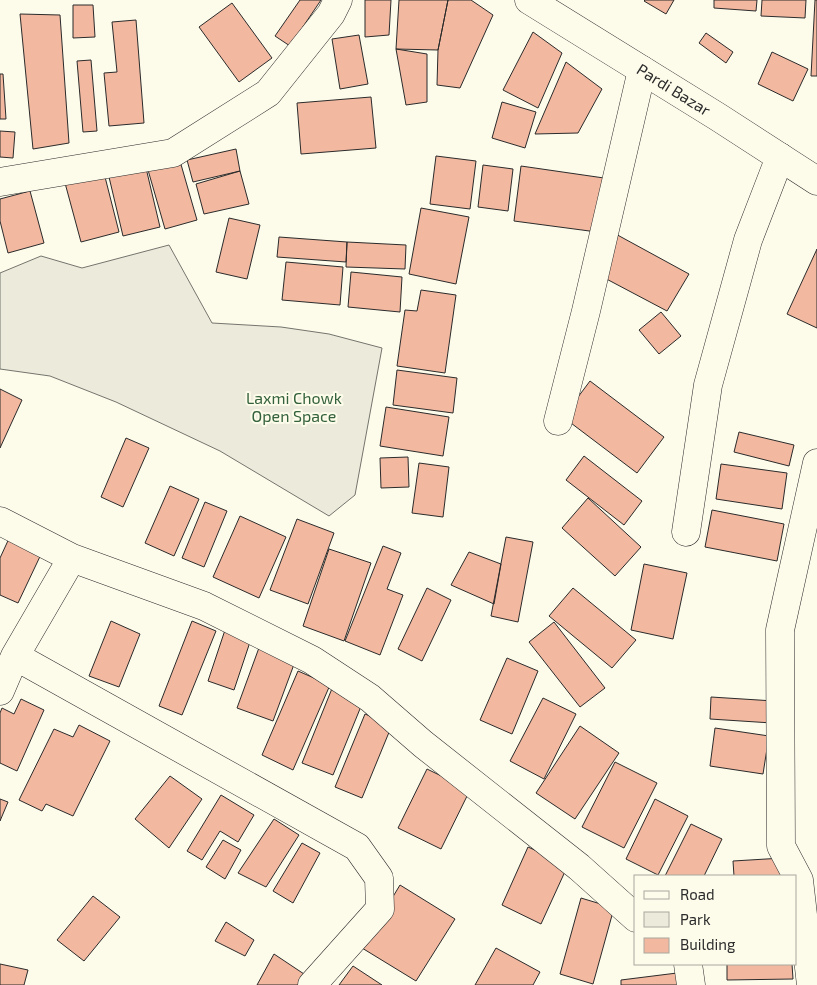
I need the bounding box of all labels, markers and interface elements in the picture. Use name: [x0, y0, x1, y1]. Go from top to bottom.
street label: Pardi Bazar: [634, 59, 715, 119]
park label: Laxmi Chowk Open Space: [246, 388, 342, 425]
legend: [634, 875, 797, 965]
text: Road: [680, 885, 715, 903]
text: Park: [680, 910, 711, 928]
text: Building: [680, 935, 736, 953]

